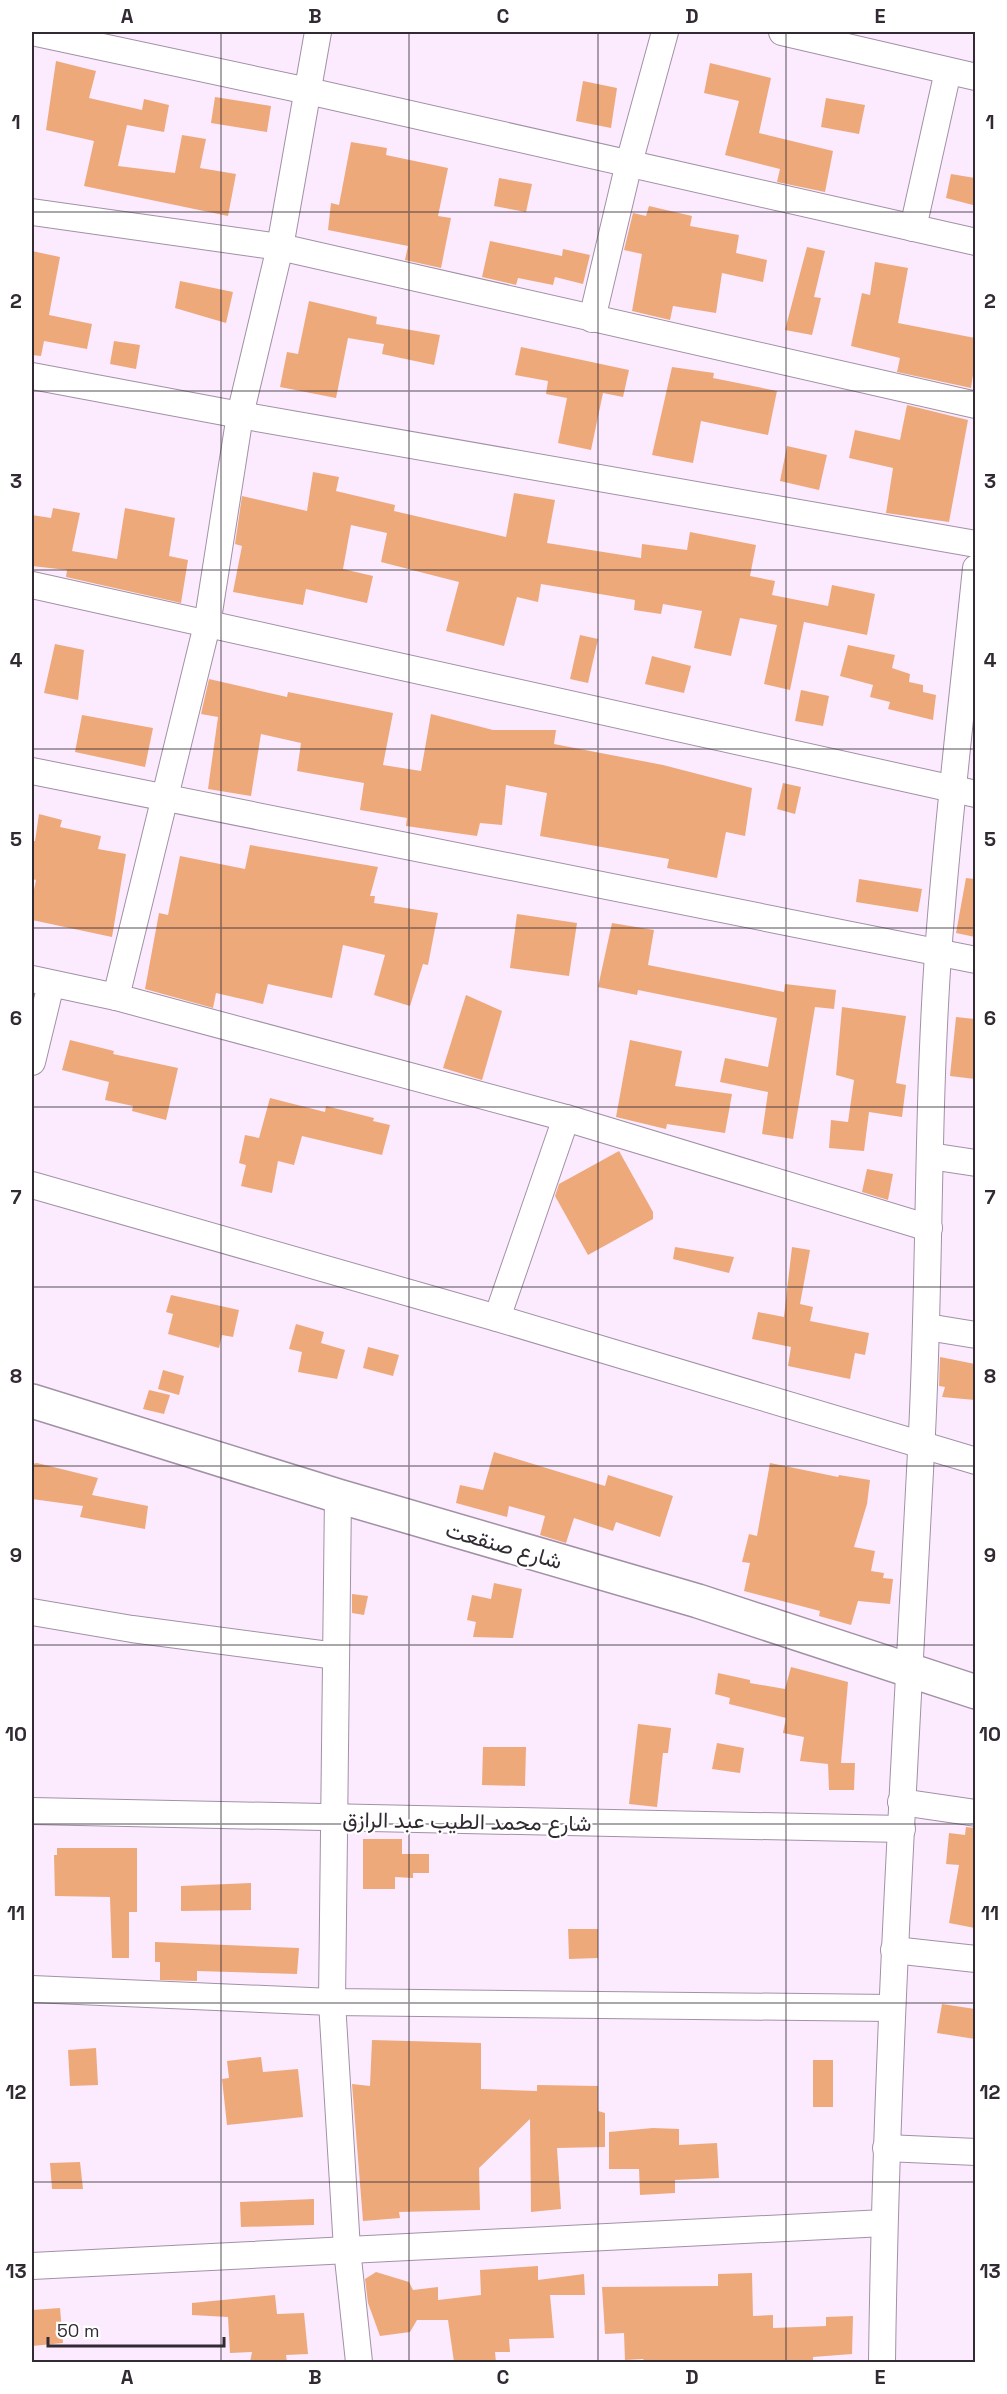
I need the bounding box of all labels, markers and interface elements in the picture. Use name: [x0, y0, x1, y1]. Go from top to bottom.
text: A: [121, 3, 134, 29]
text: B: [308, 3, 322, 29]
text: C: [497, 3, 510, 29]
text: D: [685, 3, 699, 29]
text: E: [874, 3, 886, 29]
text: 1: [11, 109, 21, 135]
text: 1: [985, 109, 995, 135]
text: 2: [10, 288, 22, 314]
text: 2: [984, 288, 996, 314]
text: 3: [10, 468, 22, 494]
text: 3: [984, 468, 996, 494]
text: 4: [10, 647, 23, 673]
text: 4: [984, 647, 997, 673]
text: 5: [10, 826, 22, 852]
text: 5: [984, 826, 996, 852]
text: 6: [10, 1005, 22, 1031]
text: 6: [984, 1005, 996, 1031]
text: 7: [10, 1184, 22, 1210]
text: 7: [984, 1184, 996, 1210]
text: 8: [10, 1363, 22, 1389]
text: 8: [984, 1363, 996, 1389]
street label: شارع صنقعت: [442, 1515, 565, 1576]
text: 9: [10, 1542, 22, 1568]
text: 9: [984, 1542, 996, 1568]
text: 10: [5, 1721, 27, 1747]
text: 10: [979, 1721, 1001, 1747]
street label: شارع محمد الطيب عبد الرازق: [342, 1805, 592, 1838]
text: 11: [7, 1900, 25, 1926]
text: 11: [981, 1900, 999, 1926]
text: 12: [6, 2079, 27, 2105]
text: 12: [980, 2079, 1001, 2105]
text: 13: [5, 2258, 27, 2284]
text: 13: [979, 2258, 1001, 2284]
scale bar: [48, 2310, 224, 2348]
text: 50 m: [57, 2319, 99, 2342]
text: A: [121, 2364, 134, 2390]
text: B: [308, 2364, 322, 2390]
text: C: [497, 2364, 510, 2390]
text: D: [685, 2364, 699, 2390]
text: E: [874, 2364, 886, 2390]

